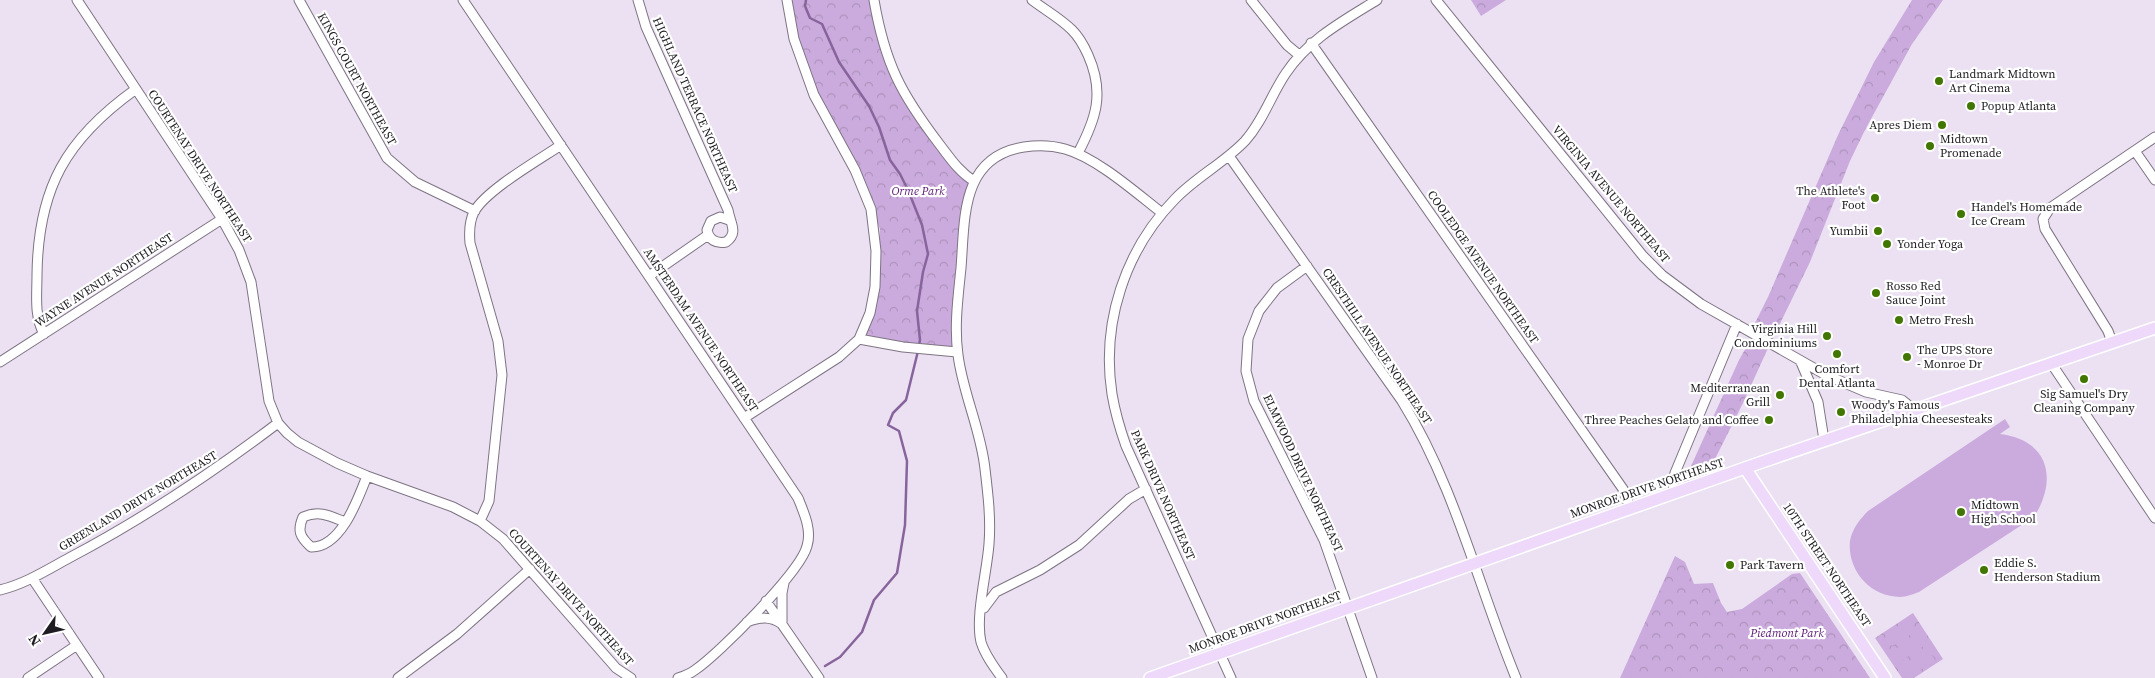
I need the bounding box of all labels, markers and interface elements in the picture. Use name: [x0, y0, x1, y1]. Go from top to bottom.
street label: KINGS COURT NORTHEAST: [314, 10, 401, 149]
street label: HIGHLAND TERRACE NORTHEAST: [649, 15, 741, 196]
place label: Landmark Midtown Art Cinema: [1949, 66, 2056, 96]
marker: Landmark Midtown Art Cinema: [1933, 75, 1945, 87]
street label: COURTENAY DRIVE NORTHEAST: [144, 86, 256, 246]
place label: Popup Atlanta: [1981, 98, 2057, 114]
marker: Popup Atlanta: [1965, 100, 1977, 112]
place label: Apres Diem: [1869, 117, 1932, 133]
marker: Apres Diem: [1936, 119, 1948, 131]
street label: VIRGINIA AVENUE NORTHEAST: [1549, 122, 1674, 267]
place label: Midtown Promenade: [1940, 131, 2002, 161]
marker: Midtown Promenade: [1924, 140, 1936, 152]
park label: Orme Park: [891, 183, 945, 199]
place label: The Athlete's Foot: [1796, 183, 1865, 213]
street label: COOLEDGE AVENUE NORTHEAST: [1424, 187, 1543, 347]
marker: The Athlete's Foot: [1869, 192, 1881, 204]
place label: Handel's Homemade Ice Cream: [1971, 199, 2082, 229]
marker: Handel's Homemade Ice Cream: [1955, 208, 1967, 220]
place label: Yumbii: [1829, 223, 1868, 239]
marker: Yumbii: [1872, 225, 1884, 237]
street label: WAYNE AVENUE NORTHEAST: [32, 229, 177, 331]
place label: Yonder Yoga: [1897, 236, 1964, 252]
marker: Yonder Yoga: [1881, 238, 1893, 250]
street label: AMSTERDAM AVENUE NORTHEAST: [640, 245, 762, 416]
street label: CRESTHILL AVENUE NORTHEAST: [1319, 265, 1436, 428]
place label: Rosso Red Sauce Joint: [1886, 278, 1946, 308]
marker: Rosso Red Sauce Joint: [1870, 287, 1882, 299]
place label: Metro Fresh: [1909, 312, 1974, 328]
marker: Metro Fresh: [1893, 314, 1905, 326]
place label: Virginia Hill Condominiums: [1734, 321, 1817, 351]
marker: Virginia Hill Condominiums: [1821, 330, 1833, 342]
place label: The UPS Store - Monroe Dr: [1917, 342, 1993, 372]
marker: Comfort Dental Atlanta: [1831, 348, 1843, 360]
marker: The UPS Store - Monroe Dr: [1901, 351, 1913, 363]
place label: Comfort Dental Atlanta: [1799, 361, 1876, 391]
marker: Sig Samuel's Dry Cleaning Company: [2078, 373, 2090, 385]
place label: Mediterranean Grill: [1690, 380, 1770, 410]
place label: Sig Samuel's Dry Cleaning Company: [2033, 386, 2135, 416]
marker: Mediterranean Grill: [1774, 389, 1786, 401]
street label: ELMWOOD DRIVE NORTHEAST: [1259, 392, 1347, 555]
place label: Woody's Famous Philadelphia Cheesesteaks: [1851, 397, 1992, 427]
marker: Woody's Famous Philadelphia Cheesesteaks: [1835, 406, 1847, 418]
place label: Three Peaches Gelato and Coffee: [1584, 412, 1759, 428]
marker: Three Peaches Gelato and Coffee: [1763, 414, 1775, 426]
street label: PARK DRIVE NORTHEAST: [1127, 427, 1199, 563]
street label: GREENLAND DRIVE NORTHEAST: [56, 447, 221, 555]
street label: MONROE DRIVE NORTHEAST: [1568, 454, 1727, 522]
place label: Midtown High School: [1971, 497, 2036, 527]
street label: 10TH STREET NORTHEAST: [1779, 500, 1875, 631]
marker: Midtown High School: [1955, 506, 1967, 518]
street label: COURTENAY DRIVE NORTHEAST: [505, 525, 637, 670]
place label: Eddie S. Henderson Stadium: [1994, 555, 2101, 585]
place label: Park Tavern: [1740, 557, 1804, 573]
marker: Park Tavern: [1724, 559, 1736, 571]
marker: Eddie S. Henderson Stadium: [1978, 564, 1990, 576]
street label: MONROE DRIVE NORTHEAST: [1187, 587, 1344, 657]
north arrow: [20, 608, 70, 658]
park label: Piedmont Park: [1749, 625, 1824, 641]
text: N: [23, 630, 45, 650]

